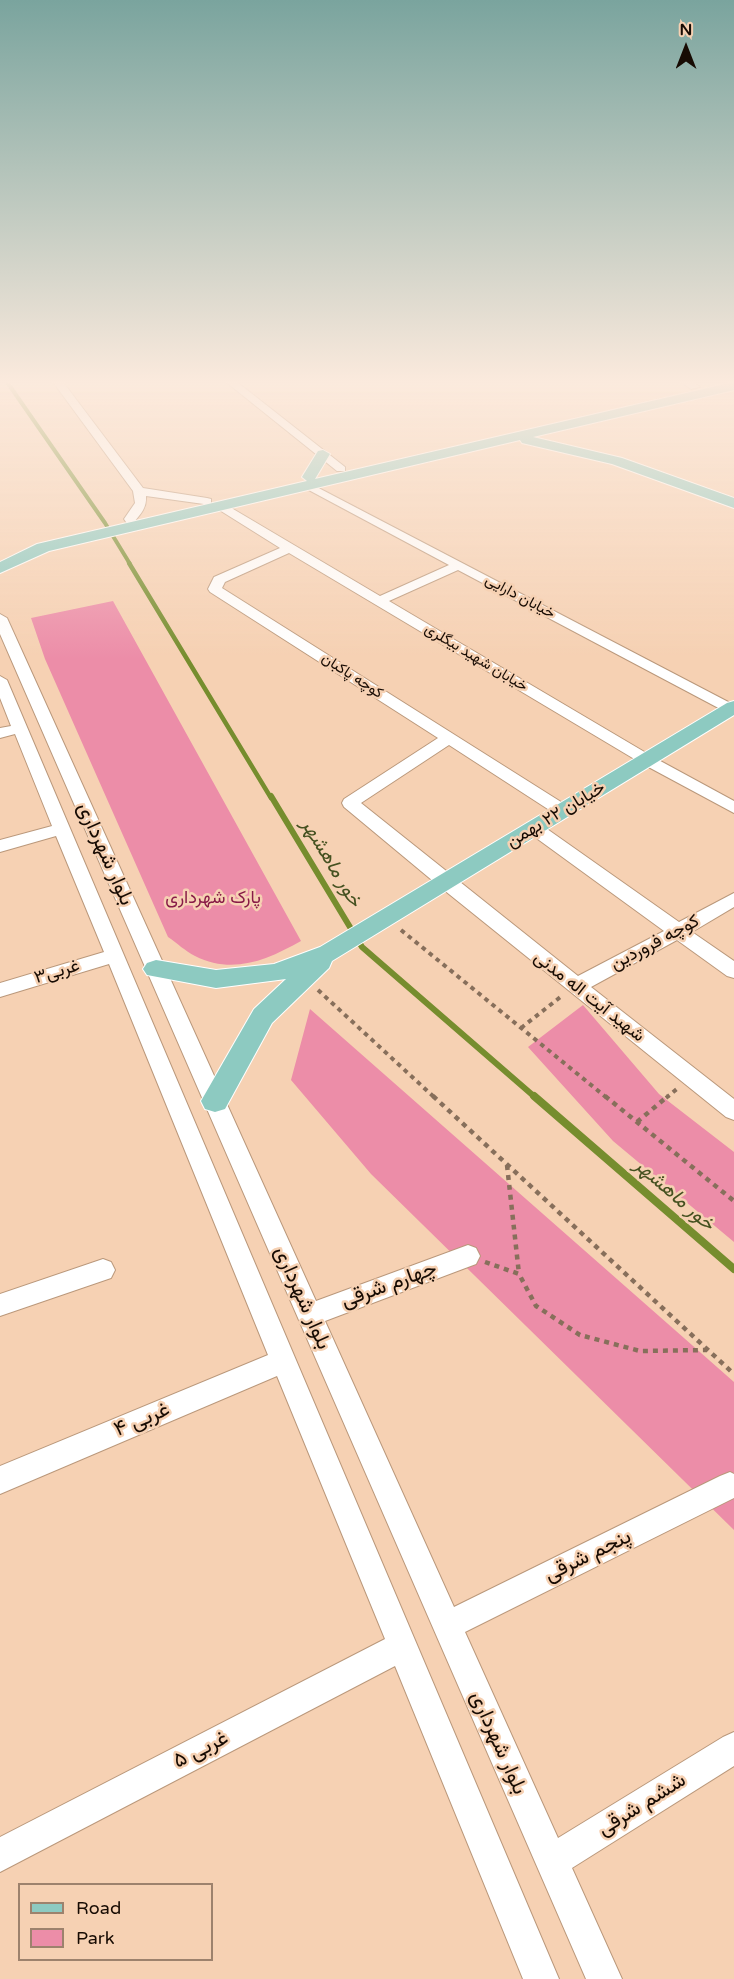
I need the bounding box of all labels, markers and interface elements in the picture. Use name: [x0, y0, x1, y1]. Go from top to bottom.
north arrow: [656, 18, 716, 78]
text: N: [680, 20, 692, 40]
street label: خیابان دارایی: [482, 571, 558, 623]
street label: خیابان شهید بیگلری: [421, 620, 531, 696]
street label: کوچه پاکبان: [318, 650, 386, 702]
street label: خیابان ۲۲ بهمن: [503, 777, 609, 853]
street label: بلوار شهرداری: [71, 799, 139, 909]
water label: خور ماهشهر: [295, 815, 367, 911]
park label: پارک شهرداری: [165, 887, 261, 909]
street label: کوچه فروردین: [607, 911, 703, 975]
street label: شهید آیت اله مدنی: [529, 947, 649, 1047]
street label: ۳غربی: [32, 955, 82, 989]
water label: خور ماهشهر: [629, 1154, 719, 1236]
street label: بلوار شهرداری: [268, 1243, 336, 1353]
street label: چهارم شرقی: [338, 1256, 440, 1314]
street label: ۴ غربی: [110, 1397, 174, 1443]
street label: پنجم شرقی: [541, 1524, 635, 1588]
street label: بلوار شهرداری: [464, 1688, 532, 1798]
street label: ۵ غربی: [169, 1726, 233, 1774]
street label: ششم شرقی: [593, 1768, 691, 1842]
legend: [18, 1883, 213, 1961]
text: Road: [76, 1897, 121, 1919]
text: Park: [76, 1927, 114, 1949]

